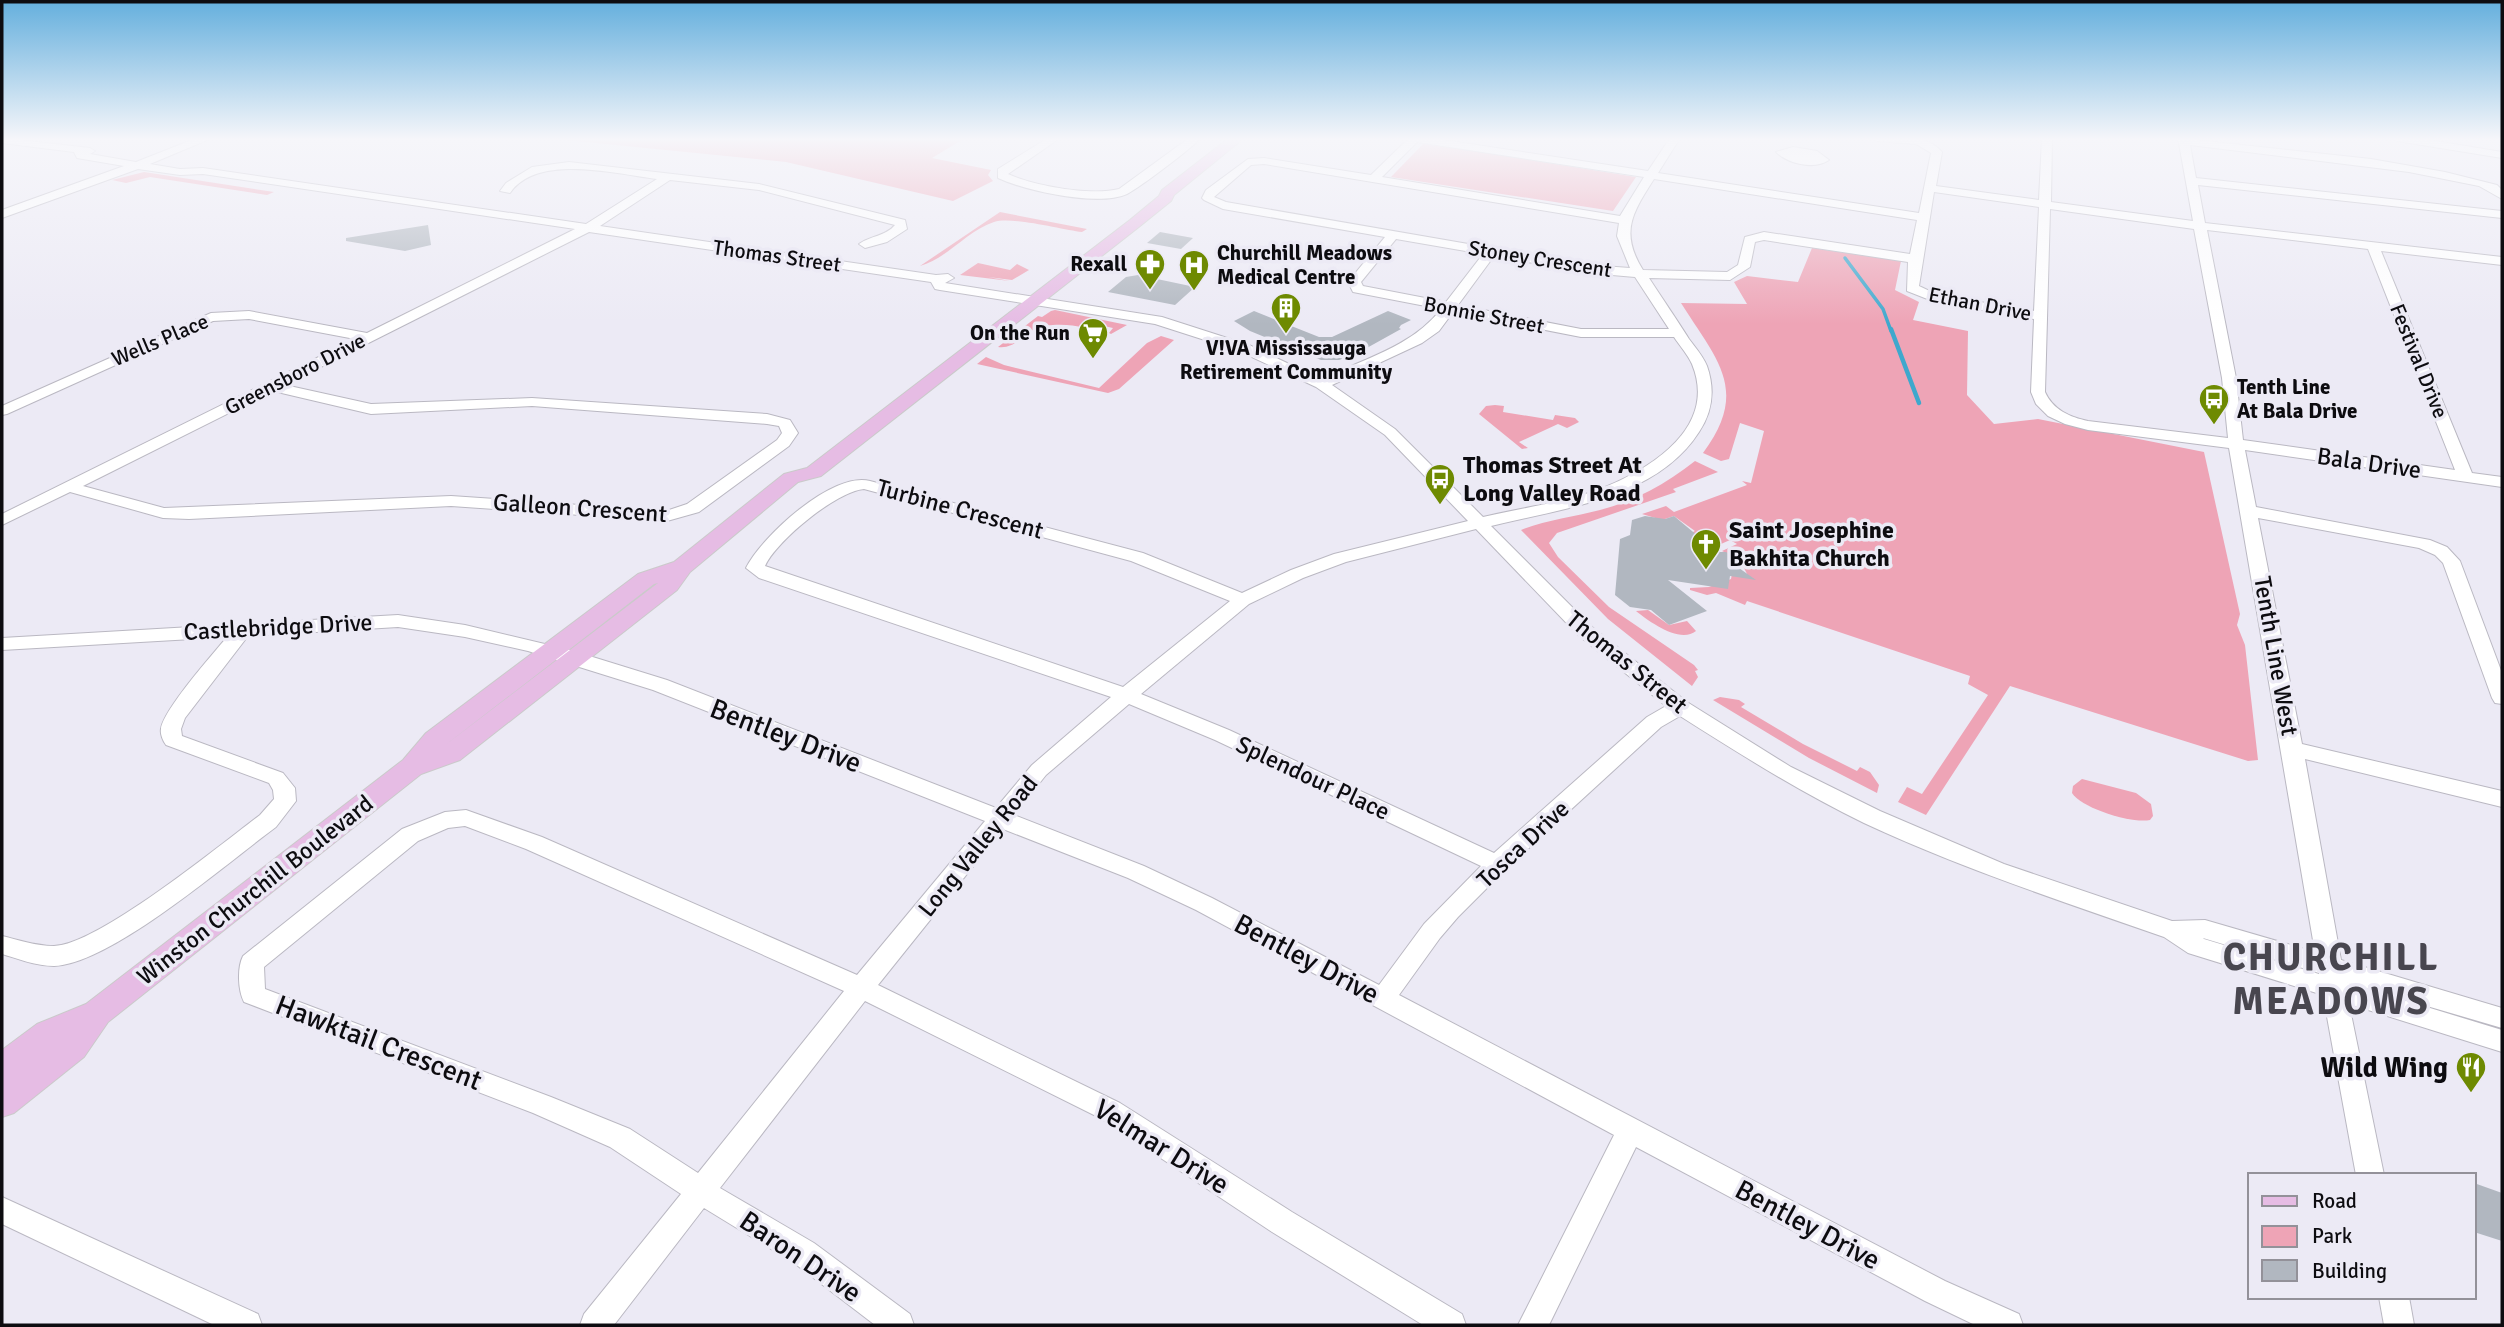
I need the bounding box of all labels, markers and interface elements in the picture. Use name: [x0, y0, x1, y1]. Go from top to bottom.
street label: Thomas Street: [712, 234, 842, 278]
street label: Stoney Crescent: [1466, 235, 1614, 283]
place label: Churchill Meadows Medical Centre: [1217, 240, 1392, 290]
pharmacy icon: Rexall: [1133, 247, 1167, 291]
hospital icon: Churchill Meadows Medical Centre: [1177, 248, 1211, 292]
place label: Rexall: [1070, 251, 1127, 277]
street label: Ethan Drive: [1926, 281, 2034, 327]
building icon: V!VA Mississauga Retirement Community: [1269, 291, 1303, 335]
street label: Bonnie Street: [1422, 291, 1546, 339]
street label: Festival Drive: [2384, 300, 2454, 422]
street label: Wells Place: [108, 308, 212, 372]
supermarket icon: On the Run: [1076, 316, 1110, 360]
place label: On the Run: [970, 320, 1070, 346]
street label: Greensboro Drive: [220, 327, 370, 421]
place label: V!VA Mississauga Retirement Community: [1180, 335, 1393, 385]
place label: Tenth Line At Bala Drive: [2237, 374, 2357, 424]
bus stop icon: Tenth Line At Bala Drive: [2197, 382, 2231, 426]
street label: Bala Drive: [2315, 441, 2423, 485]
place label: Thomas Street At Long Valley Road: [1463, 450, 1642, 508]
bus stop icon: Thomas Street At Long Valley Road: [1423, 462, 1457, 506]
street label: Turbine Crescent: [873, 472, 1047, 546]
street label: Galleon Crescent: [492, 487, 668, 529]
place label: Saint Josephine Bakhita Church: [1729, 515, 1894, 573]
church icon: Saint Josephine Bakhita Church: [1689, 527, 1723, 571]
street label: Tenth Line West: [2247, 574, 2305, 738]
street label: Thomas Street: [1560, 604, 1694, 720]
street label: Castlebridge Drive: [183, 607, 373, 647]
street label: Bentley Drive: [705, 691, 866, 780]
street label: Splendour Place: [1231, 729, 1395, 827]
street label: Long Valley Road: [912, 769, 1044, 923]
street label: Winston Churchill Boulevard: [131, 788, 379, 992]
street label: Tosca Drive: [1471, 794, 1575, 894]
street label: Bentley Drive: [1228, 906, 1385, 1011]
district label: CHURCHILL MEADOWS: [2223, 934, 2439, 1025]
street label: Hawktail Crescent: [271, 988, 487, 1098]
restaurant icon: Wild Wing: [2454, 1050, 2488, 1094]
place label: Wild Wing: [2321, 1051, 2448, 1085]
street label: Velmar Drive: [1088, 1092, 1235, 1202]
street label: Bentley Drive: [1729, 1172, 1886, 1277]
legend: [2248, 1173, 2476, 1299]
text: Road: [2312, 1188, 2357, 1214]
street label: Baron Drive: [733, 1204, 868, 1310]
text: Park: [2312, 1223, 2353, 1249]
text: Building: [2312, 1258, 2387, 1284]

